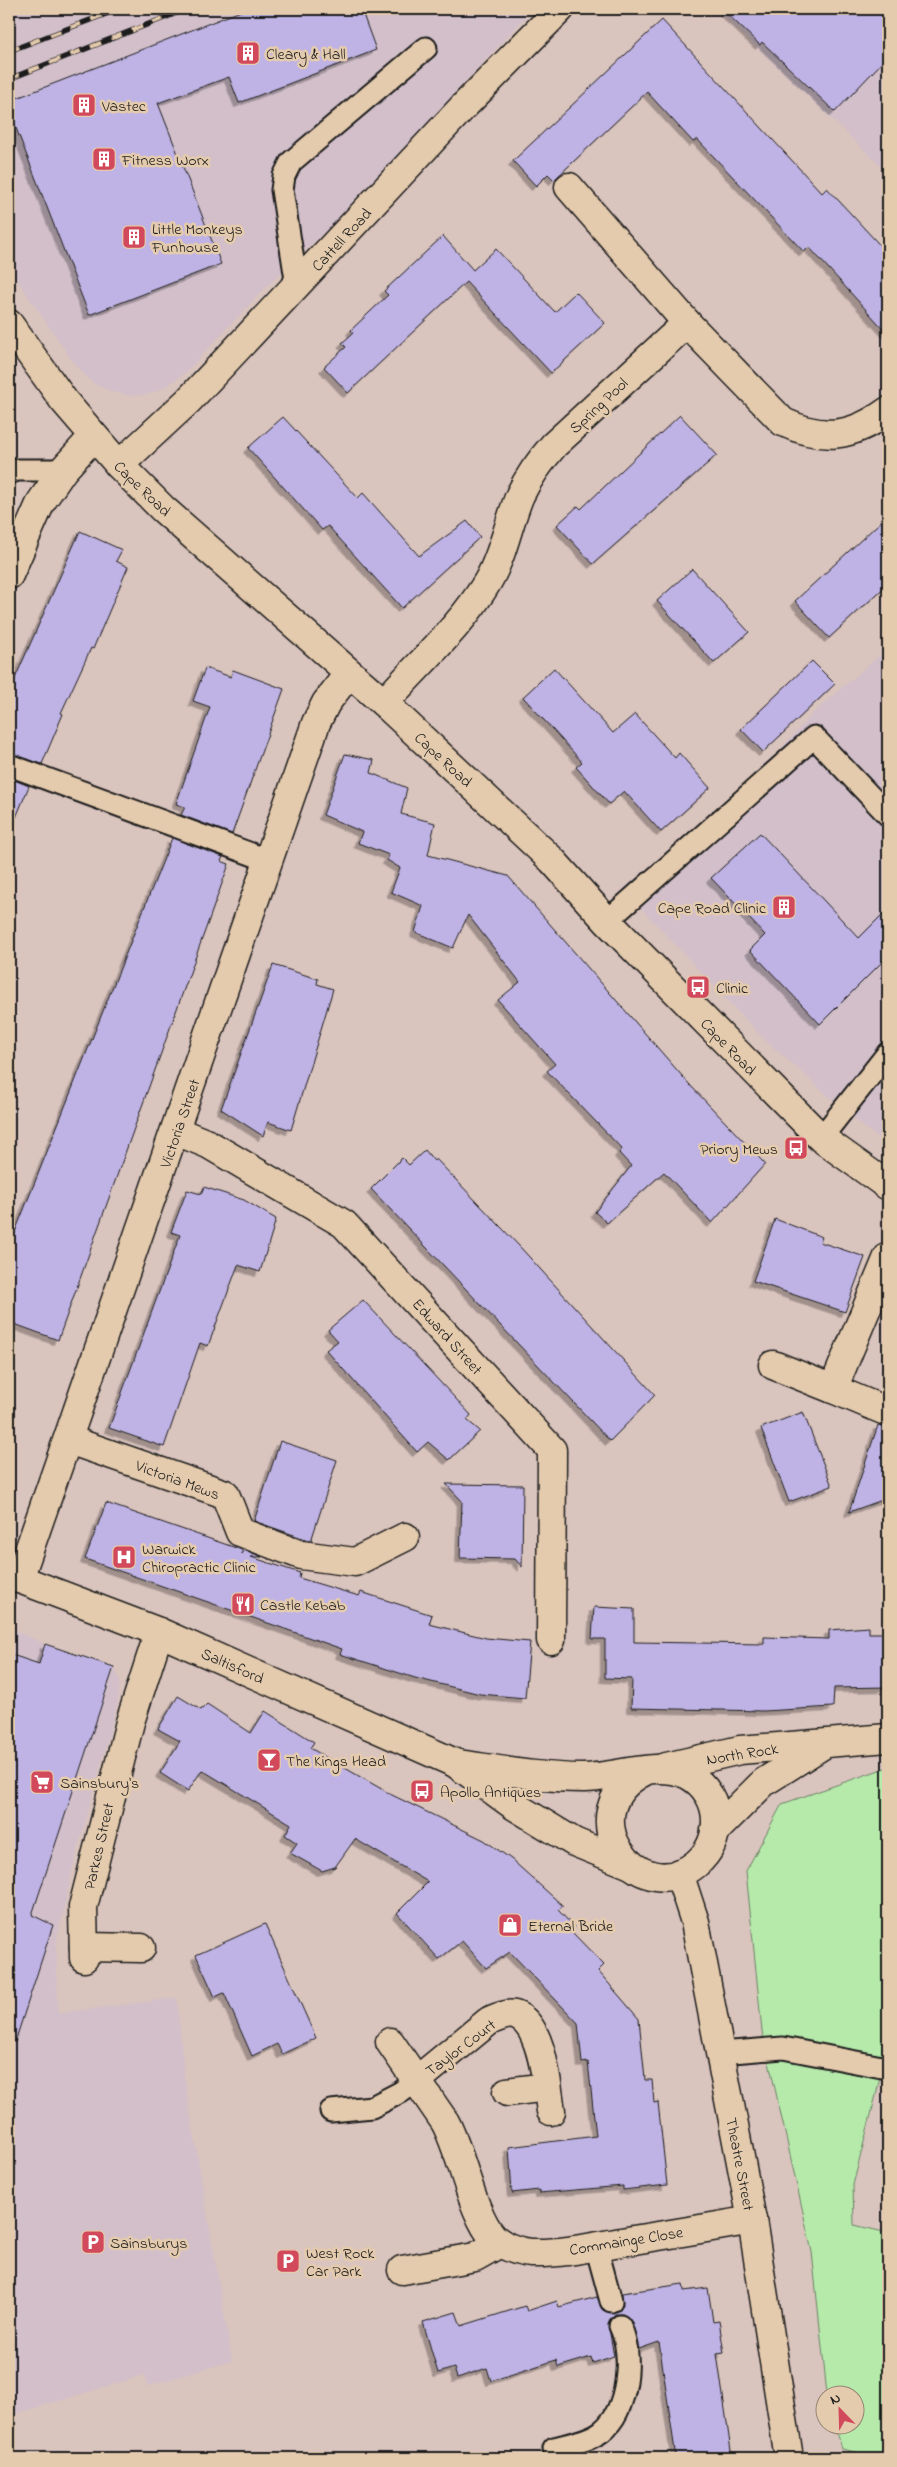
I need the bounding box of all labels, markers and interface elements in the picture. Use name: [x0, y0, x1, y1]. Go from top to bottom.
building icon: Cleary & Hall: [235, 40, 261, 66]
place label: Cleary & Hall: [266, 43, 346, 67]
building icon: Vastec: [71, 92, 97, 118]
place label: Vastec: [101, 95, 147, 119]
building icon: Fitness Worx: [91, 146, 117, 172]
place label: Fitness Worx: [121, 149, 209, 173]
street label: Cattell Road: [307, 203, 378, 278]
place label: Little Monkeys Funhouse: [151, 218, 243, 260]
building icon: Little Monkeys Funhouse: [121, 224, 147, 250]
street label: Spring Pool: [564, 373, 634, 440]
street label: Cape Road: [107, 456, 176, 523]
street label: Cape Road: [408, 727, 477, 794]
building icon: Cape Road Clinic: [771, 894, 797, 920]
place label: Cape Road Clinic: [658, 897, 767, 921]
bus stop icon: Clinic: [685, 974, 711, 1000]
place label: Clinic: [716, 977, 749, 1001]
street label: Cape Road: [694, 1013, 761, 1082]
street label: Victoria Street: [154, 1075, 208, 1172]
bus stop icon: Priory Mews: [783, 1135, 809, 1161]
place label: Priory Mews: [700, 1138, 778, 1162]
street label: Edward Street: [405, 1294, 488, 1382]
street label: Victoria Mews: [131, 1454, 223, 1507]
place label: Warwick Chiropractic Clinic: [142, 1538, 256, 1580]
hospital icon: Warwick Chiropractic Clinic: [111, 1544, 137, 1570]
restaurant icon: Castle Kebab: [230, 1591, 256, 1617]
place label: Castle Kebab: [260, 1594, 346, 1618]
street label: Saltisford: [197, 1642, 268, 1691]
street label: North Rock: [705, 1737, 781, 1772]
bar icon: The Kings Head: [256, 1747, 282, 1773]
place label: The Kings Head: [286, 1750, 386, 1774]
supermarket icon: Sainsbury's: [29, 1769, 55, 1795]
place label: Sainsbury's: [60, 1772, 139, 1796]
bus stop icon: Apollo Antiques: [409, 1778, 435, 1804]
place label: Apollo Antiques: [440, 1781, 541, 1805]
street label: Parkes Street: [78, 1800, 122, 1892]
shop icon: Eternal Bride: [497, 1912, 523, 1938]
place label: Eternal Bride: [528, 1915, 614, 1939]
street label: Taylor Court: [421, 2014, 502, 2083]
street label: Theatre Street: [718, 2116, 760, 2214]
street label: Commainge Close: [568, 2221, 686, 2263]
parking icon: Sainsburys: [80, 2229, 106, 2255]
place label: Sainsburys: [110, 2232, 187, 2256]
place label: West Rock Car Park: [306, 2242, 375, 2284]
parking icon: West Rock Car Park: [275, 2248, 301, 2274]
north arrow: [814, 2384, 864, 2434]
text: N: [827, 2388, 844, 2411]

